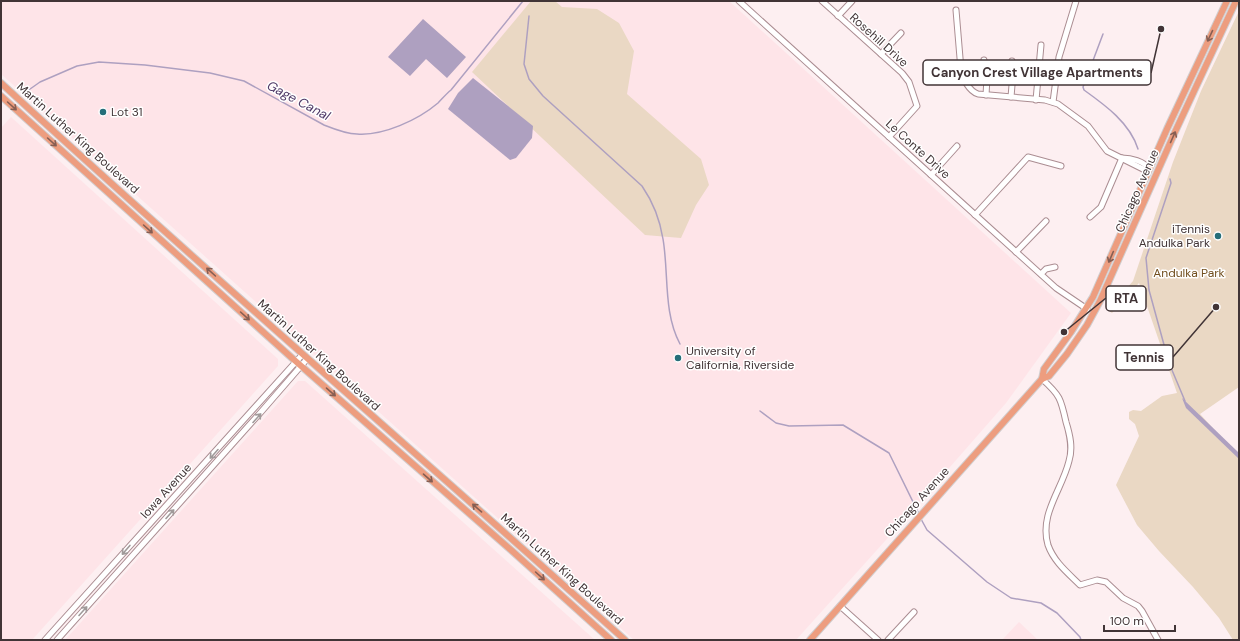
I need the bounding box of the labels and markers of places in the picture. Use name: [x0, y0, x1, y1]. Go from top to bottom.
callout: Canyon Crest Village Apartments: [923, 60, 1151, 85]
place label: Lot 31: [111, 104, 142, 120]
marker: Lot 31: [98, 107, 108, 117]
place label: iTennis Andulka Park: [1139, 221, 1210, 251]
marker: iTennis Andulka Park: [1213, 231, 1223, 241]
callout: RTA: [1106, 286, 1146, 311]
place label: University of California, Riverside: [686, 343, 794, 373]
callout: Tennis: [1116, 345, 1173, 370]
marker: University of California, Riverside: [673, 353, 683, 363]

